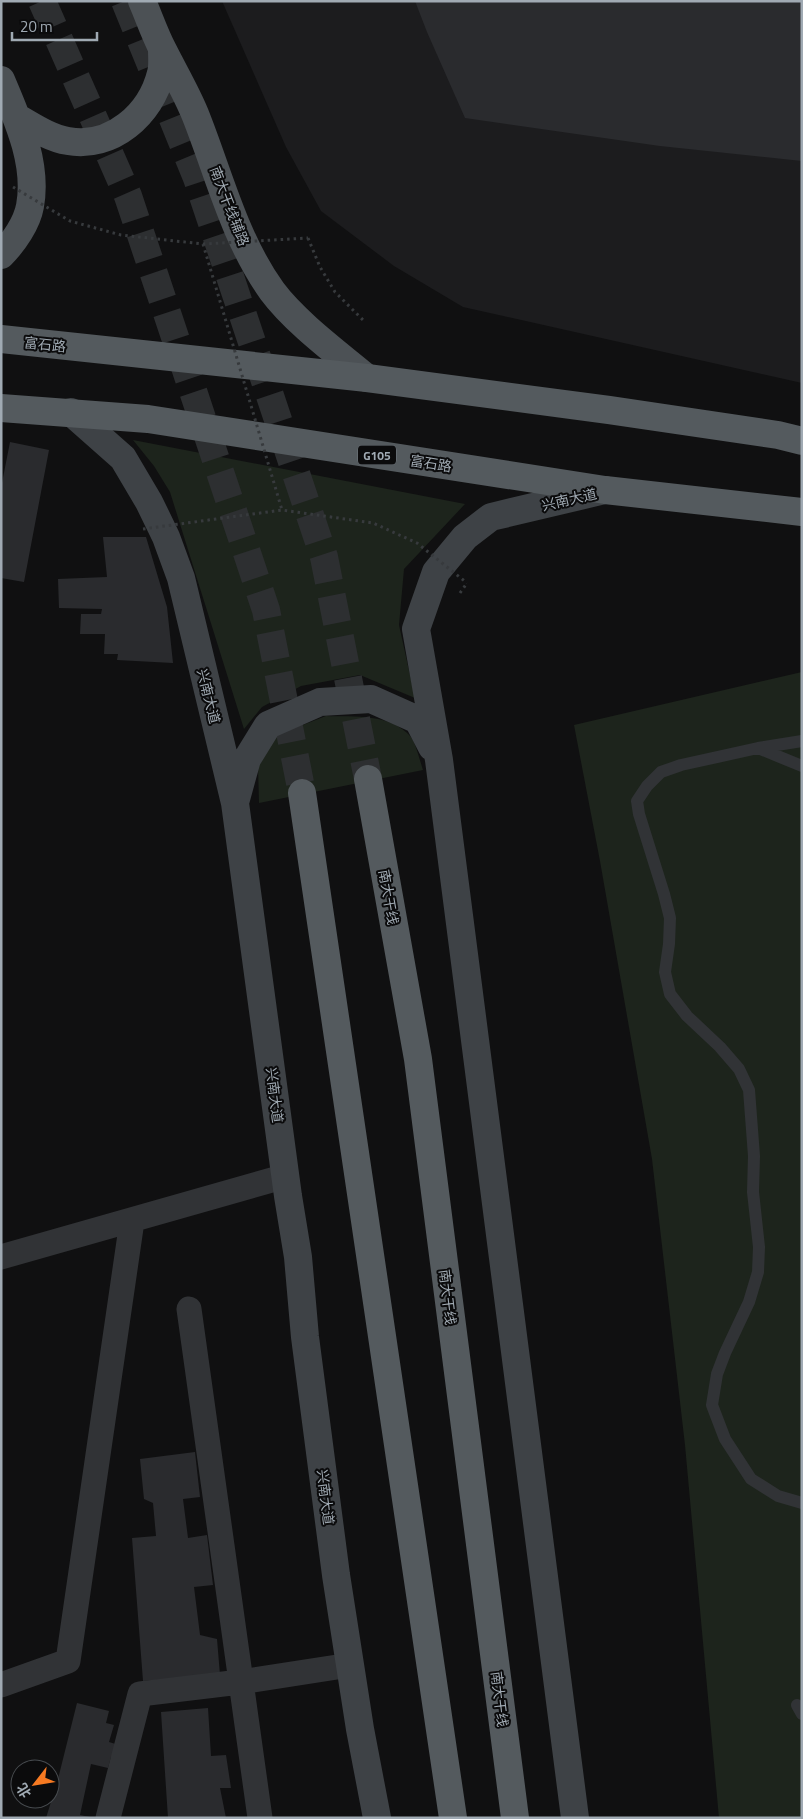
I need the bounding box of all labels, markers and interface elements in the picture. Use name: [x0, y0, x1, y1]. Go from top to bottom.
scale bar: [12, 10, 98, 42]
text: 20 m: [20, 15, 53, 38]
street label: 南大干线辅路: [205, 163, 255, 249]
street label: 富石路: [23, 331, 67, 357]
road number: G105: [358, 446, 396, 464]
street label: 富石路: [409, 449, 453, 477]
street label: 兴南大道: [539, 482, 599, 516]
street label: 兴南大道: [192, 666, 226, 726]
street label: 南大干线: [374, 868, 404, 926]
street label: 兴南大道: [261, 1066, 289, 1124]
street label: 南大干线: [434, 1268, 462, 1326]
street label: 兴南大道: [312, 1468, 340, 1526]
street label: 南大干线: [486, 1670, 514, 1728]
north arrow: [10, 1759, 60, 1809]
text: 北: [11, 1780, 36, 1802]

